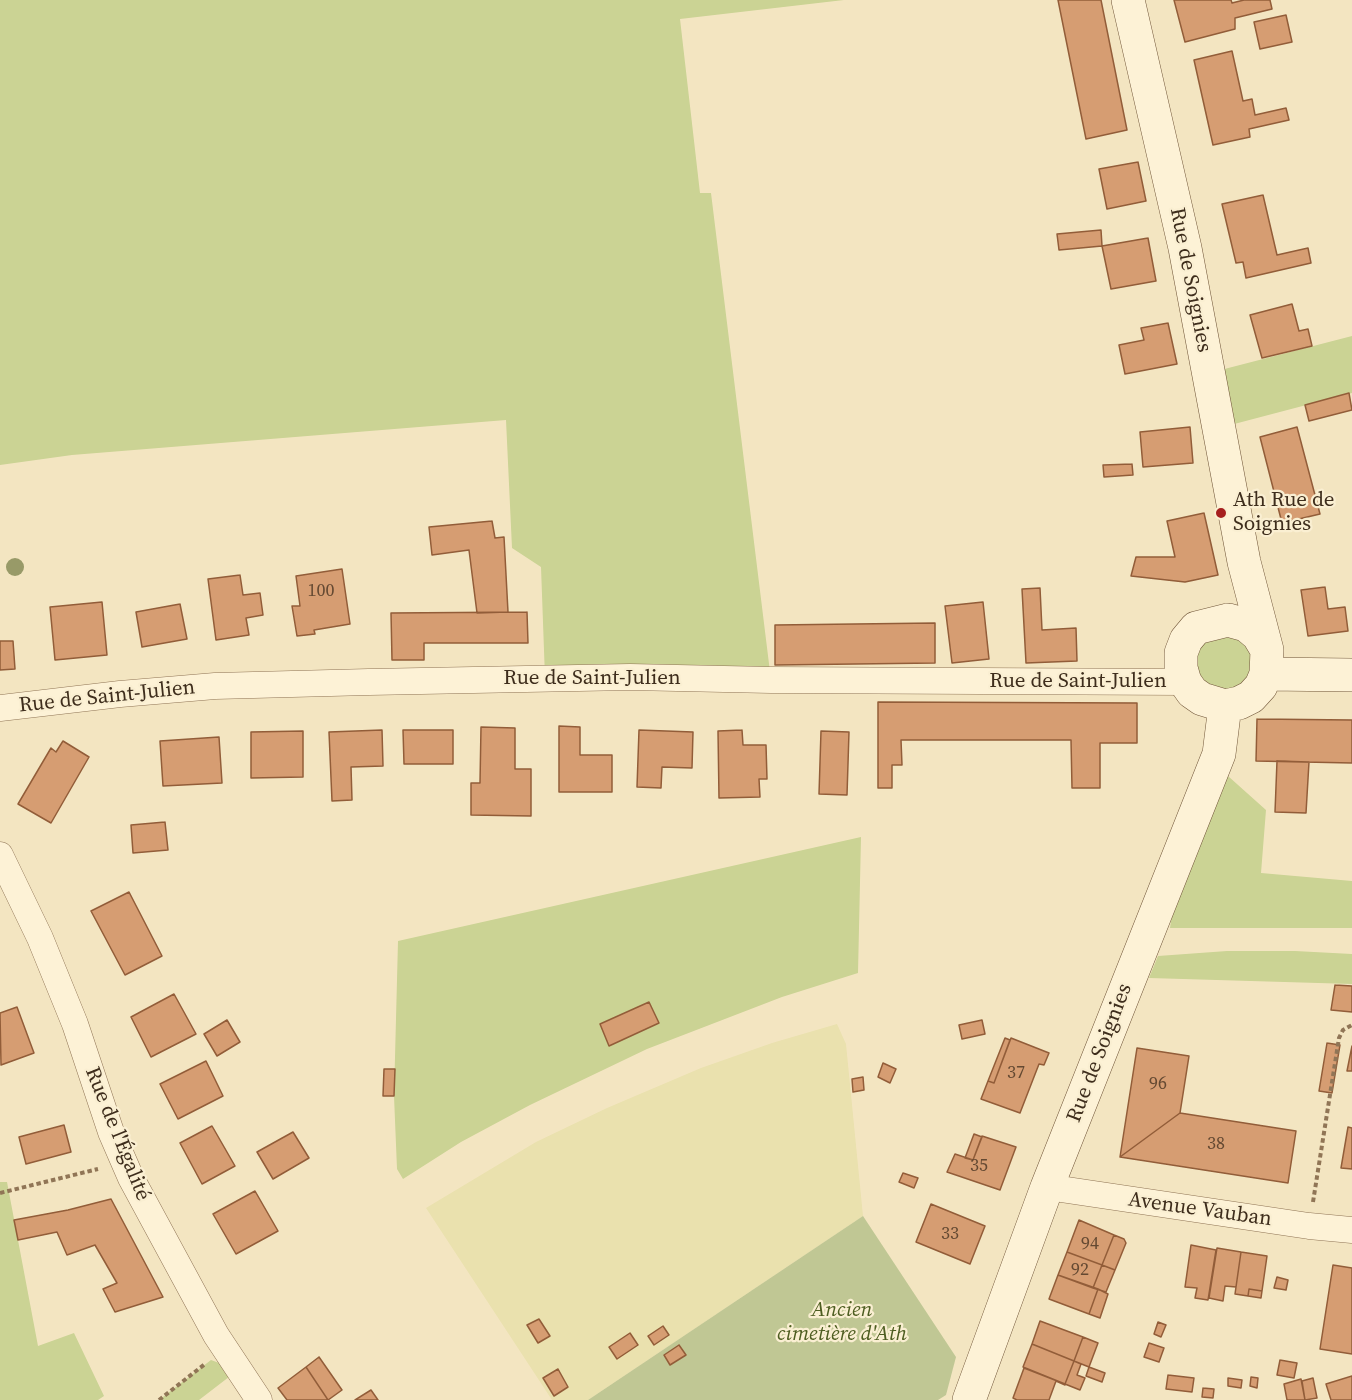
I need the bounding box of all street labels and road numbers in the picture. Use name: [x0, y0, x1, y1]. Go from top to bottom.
street label: Rue de Soignies: [1164, 206, 1216, 354]
street label: Rue de Saint-Julien: [503, 666, 681, 692]
street label: Rue de Saint-Julien: [989, 669, 1167, 695]
street label: Rue de Saint-Julien: [18, 675, 196, 719]
street label: Rue de Soignies: [1062, 980, 1138, 1126]
street label: Rue de l'Égalité: [79, 1063, 155, 1205]
street label: Avenue Vauban: [1127, 1187, 1273, 1233]

